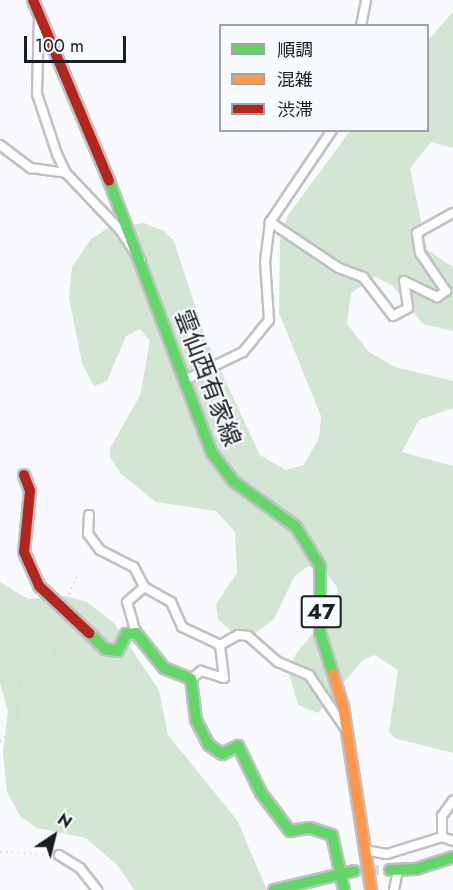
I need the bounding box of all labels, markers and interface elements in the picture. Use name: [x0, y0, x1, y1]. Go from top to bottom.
scale bar: [27, 24, 129, 62]
legend: [219, 24, 429, 132]
text: 100 m: [35, 33, 84, 59]
text: 順調: [277, 37, 313, 63]
text: 混雑: [277, 67, 313, 93]
text: 渋滞: [277, 97, 313, 123]
street label: 雲仙西有家線: [169, 306, 247, 450]
road number: 47: [300, 593, 342, 631]
north arrow: [24, 806, 84, 866]
text: N: [53, 808, 76, 834]

